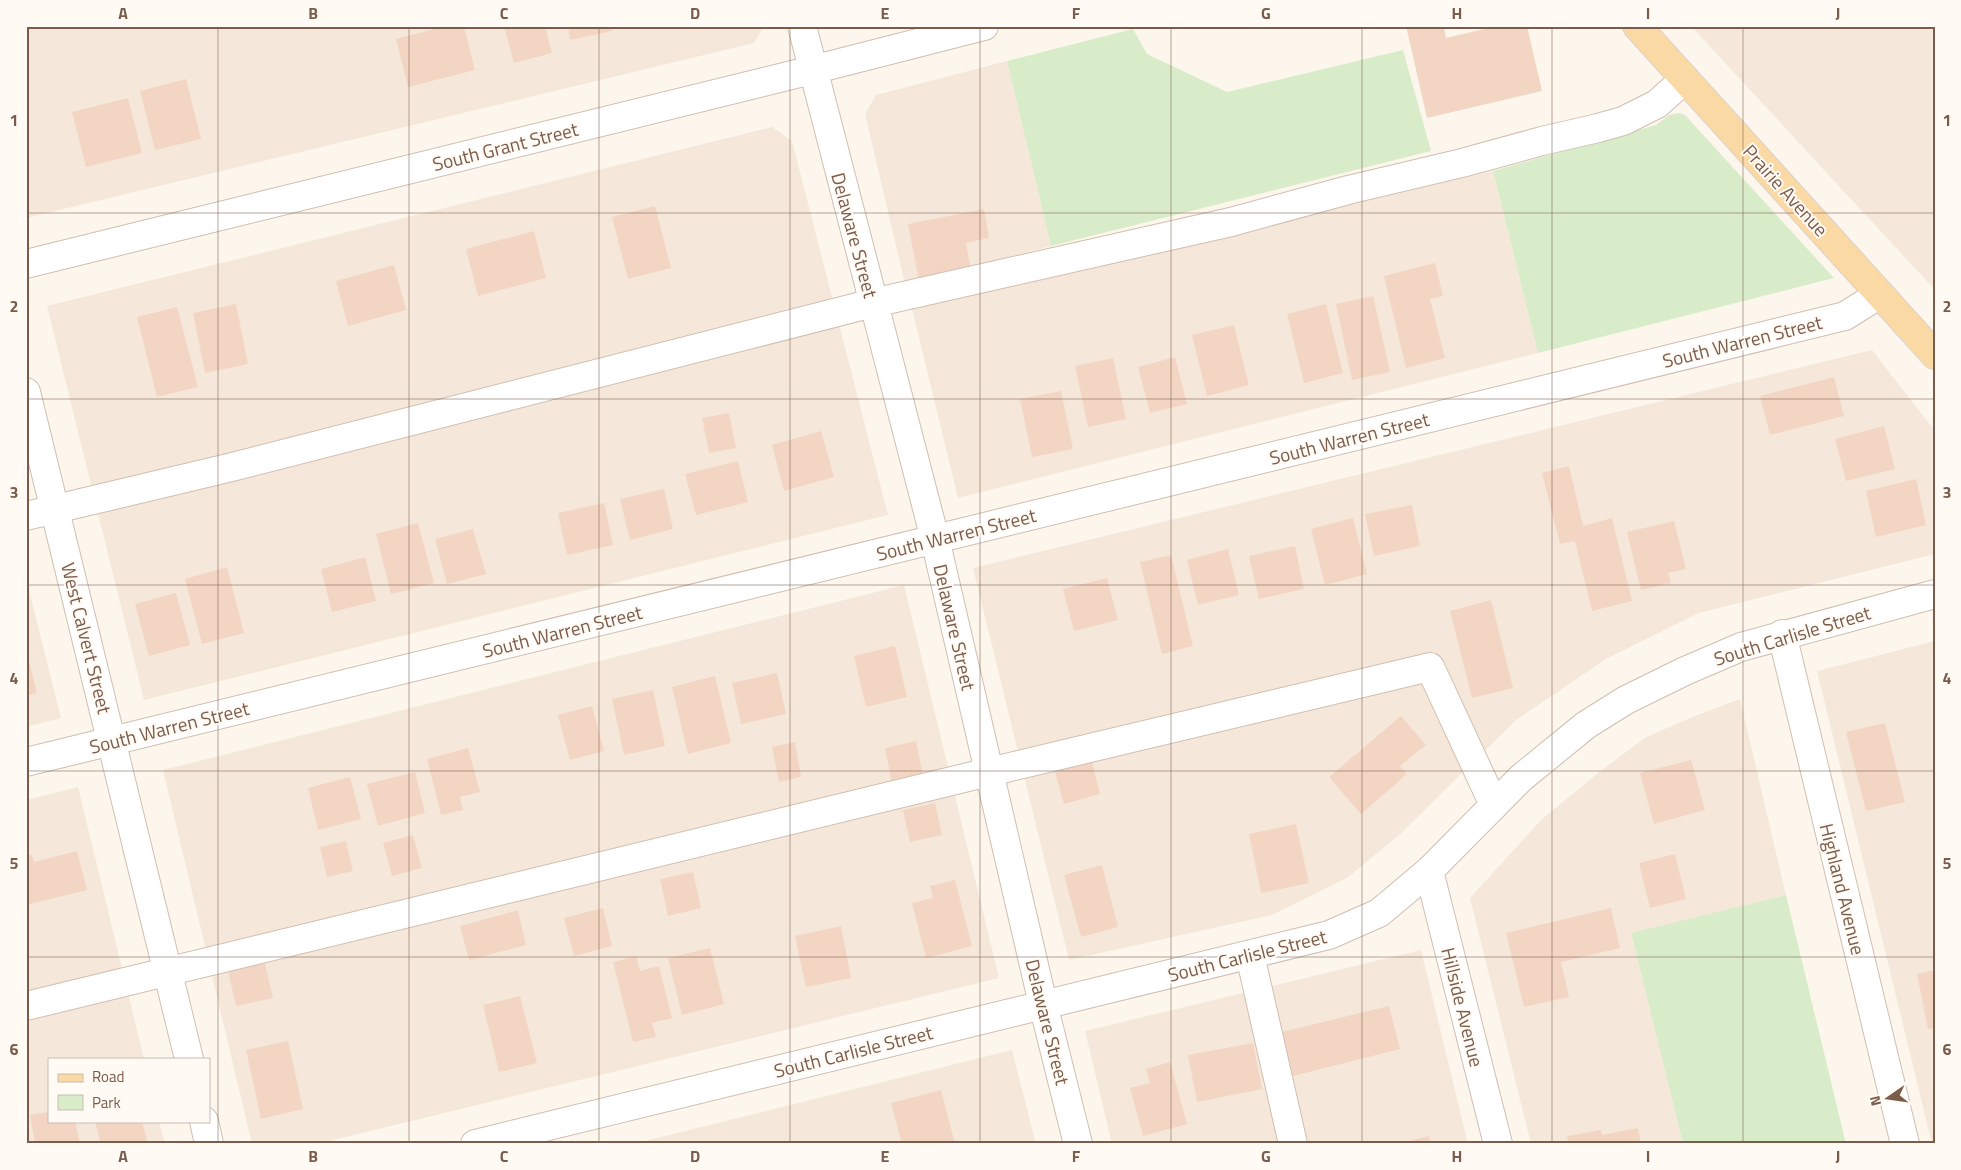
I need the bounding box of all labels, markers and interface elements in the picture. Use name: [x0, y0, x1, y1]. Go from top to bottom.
text: A: [118, 1, 128, 25]
text: B: [308, 1, 318, 25]
text: C: [500, 1, 509, 25]
text: D: [690, 1, 700, 25]
text: E: [881, 1, 890, 25]
text: F: [1072, 1, 1081, 25]
text: G: [1261, 1, 1271, 25]
text: H: [1452, 1, 1462, 25]
text: I: [1646, 1, 1650, 25]
text: J: [1836, 1, 1840, 25]
text: 1: [10, 108, 18, 132]
text: 1: [1943, 108, 1951, 132]
street label: South Grant Street: [429, 114, 581, 178]
street label: Prairie Avenue: [1737, 137, 1835, 243]
street label: Delaware Street: [824, 169, 886, 301]
text: 2: [10, 294, 18, 318]
text: 2: [1943, 294, 1951, 318]
street label: South Warren Street: [1659, 307, 1825, 375]
street label: South Warren Street: [1266, 404, 1432, 472]
text: 3: [10, 480, 18, 504]
text: 3: [1943, 480, 1951, 504]
street label: South Warren Street: [873, 500, 1039, 568]
street label: West Calvert Street: [54, 559, 120, 717]
street label: Delaware Street: [926, 561, 984, 693]
street label: South Warren Street: [479, 597, 645, 665]
street label: South Carlisle Street: [1710, 597, 1874, 673]
text: 4: [10, 666, 19, 690]
text: 4: [1943, 666, 1952, 690]
street label: South Warren Street: [86, 693, 252, 761]
street label: Highland Avenue: [1813, 820, 1873, 958]
text: 5: [10, 851, 19, 875]
text: 5: [1943, 851, 1952, 875]
street label: South Carlisle Street: [1165, 921, 1330, 989]
street label: Hillside Avenue: [1434, 944, 1492, 1070]
street label: Delaware Street: [1018, 956, 1078, 1088]
street label: South Carlisle Street: [771, 1017, 936, 1085]
text: 6: [10, 1037, 19, 1061]
text: 6: [1943, 1037, 1952, 1061]
legend: [48, 1058, 210, 1122]
text: Road: [92, 1065, 124, 1088]
north arrow: [1864, 1072, 1914, 1122]
text: Park: [92, 1091, 121, 1114]
text: N: [1864, 1094, 1886, 1108]
text: A: [118, 1144, 128, 1168]
text: B: [308, 1144, 318, 1168]
text: C: [500, 1144, 509, 1168]
text: D: [690, 1144, 700, 1168]
text: E: [881, 1144, 890, 1168]
text: F: [1072, 1144, 1081, 1168]
text: G: [1261, 1144, 1271, 1168]
text: H: [1452, 1144, 1462, 1168]
text: I: [1646, 1144, 1650, 1168]
text: J: [1836, 1144, 1840, 1168]

